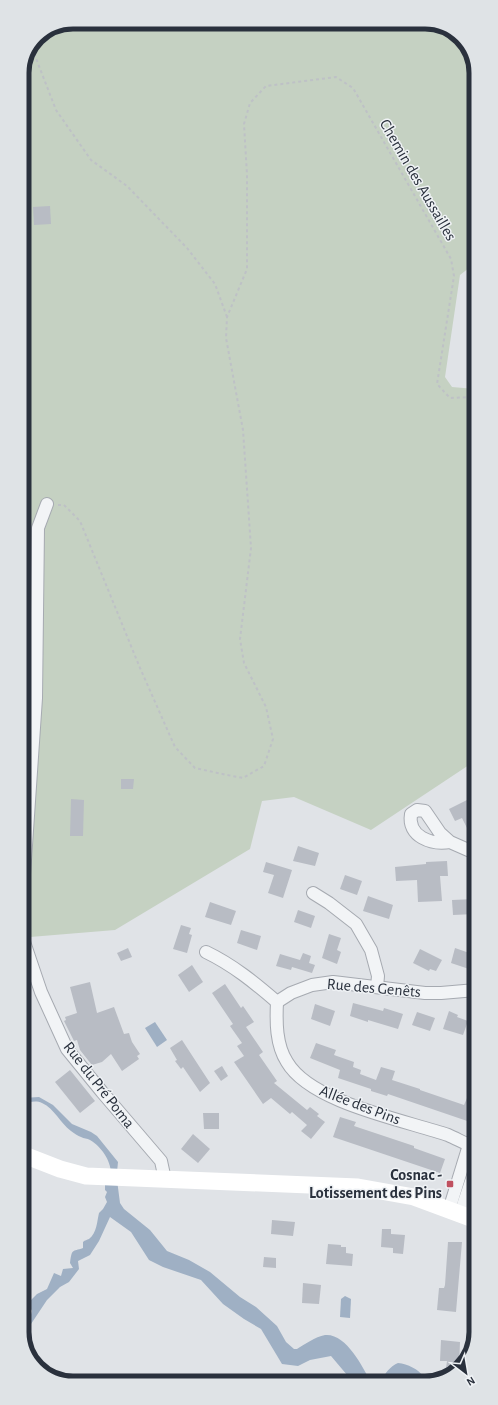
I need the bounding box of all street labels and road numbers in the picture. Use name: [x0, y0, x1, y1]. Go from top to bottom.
street label: Chemin des Aussailles: [377, 117, 459, 243]
street label: Rue des Genêts: [326, 976, 422, 1000]
street label: Rue du Pré Poma: [60, 1039, 138, 1131]
street label: Allée des Pins: [317, 1082, 403, 1128]

